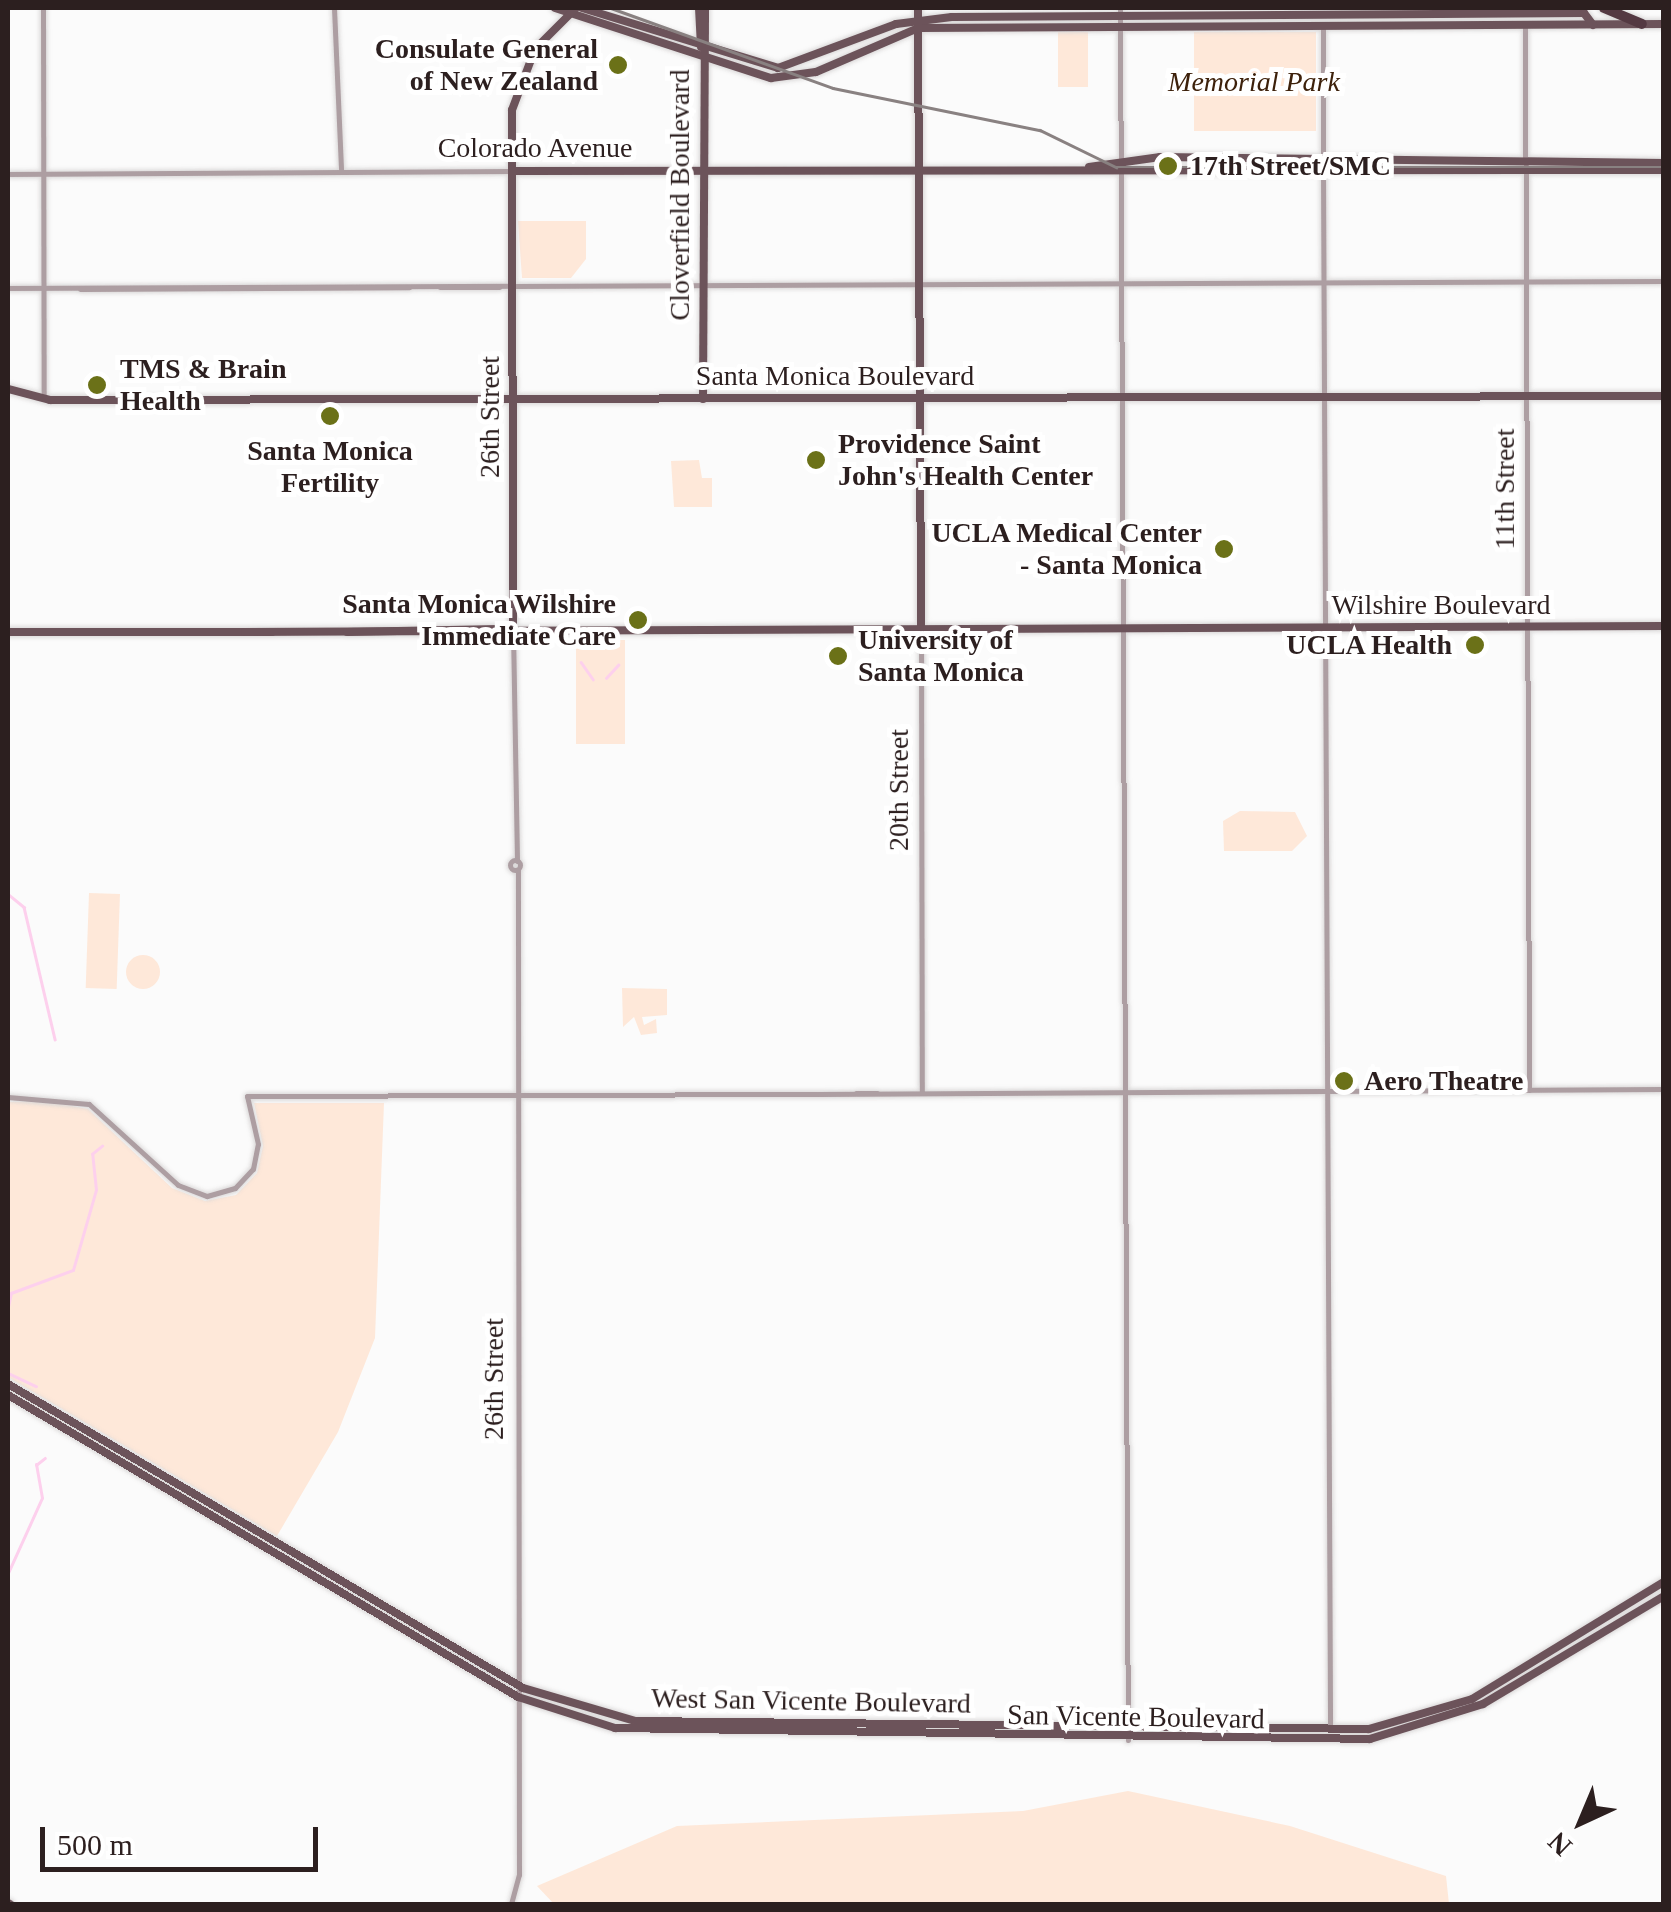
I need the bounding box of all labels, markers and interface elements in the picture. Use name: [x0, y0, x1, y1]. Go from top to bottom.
place label: Consulate General of New Zealand: [375, 32, 598, 98]
marker: Consulate General of New Zealand: [607, 54, 629, 76]
park label: Memorial Park: [1168, 65, 1340, 99]
street label: Cloverfield Boulevard: [663, 69, 697, 321]
street label: Colorado Avenue: [437, 131, 633, 165]
place label: 17th Street/SMC: [1190, 149, 1391, 183]
marker: 17th Street/SMC: [1155, 153, 1181, 179]
place label: TMS & Brain Health: [120, 352, 286, 418]
street label: 26th Street: [473, 356, 507, 478]
street label: Santa Monica Boulevard: [696, 359, 974, 393]
marker: TMS & Brain Health: [84, 372, 110, 398]
marker: Santa Monica Fertility: [317, 403, 343, 429]
place label: Providence Saint John's Health Center: [838, 427, 1093, 493]
street label: 11th Street: [1488, 428, 1522, 550]
place label: Santa Monica Fertility: [247, 434, 413, 500]
marker: Providence Saint John's Health Center: [803, 447, 829, 473]
place label: UCLA Medical Center - Santa Monica: [930, 516, 1202, 582]
marker: UCLA Medical Center - Santa Monica: [1211, 536, 1237, 562]
place label: Santa Monica Wilshire Immediate Care: [342, 587, 616, 653]
street label: Wilshire Boulevard: [1332, 588, 1550, 622]
marker: Santa Monica Wilshire Immediate Care: [625, 607, 651, 633]
place label: University of Santa Monica: [858, 623, 1024, 689]
place label: UCLA Health: [1285, 628, 1452, 662]
marker: UCLA Health: [1462, 632, 1488, 658]
marker: University of Santa Monica: [827, 645, 849, 667]
street label: 20th Street: [882, 729, 916, 851]
place label: Aero Theatre: [1364, 1064, 1524, 1098]
marker: Aero Theatre: [1333, 1070, 1355, 1092]
street label: 26th Street: [477, 1318, 511, 1440]
street label: West San Vicente Boulevard: [651, 1681, 971, 1721]
street label: San Vicente Boulevard: [1007, 1698, 1265, 1736]
north arrow: [1531, 1772, 1631, 1872]
scale bar: [45, 1807, 322, 1869]
text: N: [1542, 1826, 1578, 1862]
text: 500 m: [57, 1828, 133, 1861]

